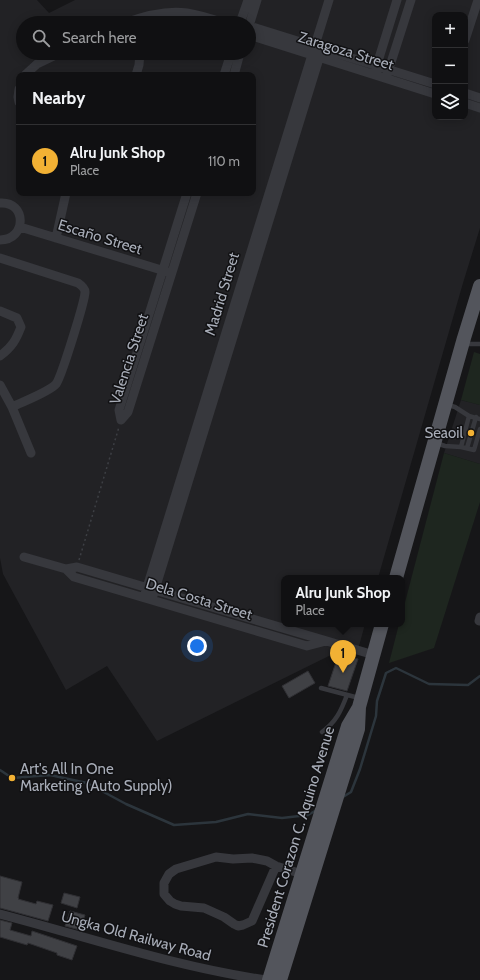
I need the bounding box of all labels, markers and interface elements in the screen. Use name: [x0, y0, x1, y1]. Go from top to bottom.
map controls: [432, 12, 468, 120]
button: +: [432, 12, 468, 48]
search box: [16, 16, 256, 60]
icon: search: [30, 27, 52, 49]
street label: Zaragoza Street: [296, 28, 396, 74]
text: Search here: [62, 29, 137, 47]
button: −: [432, 48, 468, 84]
button: layers: [432, 84, 468, 120]
text: Nearby: [32, 88, 85, 108]
text: Alru Junk Shop: [70, 144, 165, 162]
text: 1: [43, 153, 47, 169]
text: 110 m: [208, 153, 240, 169]
text: Place: [70, 162, 99, 178]
street label: Escaño Street: [56, 216, 144, 258]
street label: Madrid Street: [201, 250, 243, 338]
street label: Valencia Street: [106, 311, 152, 407]
place label: Seaoil: [424, 424, 463, 442]
marker: Seaoil: [466, 428, 476, 438]
street label: Dela Costa Street: [144, 574, 254, 624]
popup: [281, 575, 405, 627]
text: Alru Junk Shop: [295, 584, 391, 602]
text: Place: [295, 602, 325, 618]
your location: [187, 636, 207, 656]
pin: 1: [330, 640, 356, 673]
street label: President Corazon C. Aquino Avenue: [254, 724, 338, 950]
place label: Art's All In One Marketing (Auto Supply): [20, 760, 172, 795]
marker: Art's All In One Marketing (Auto Supply): [7, 773, 17, 783]
street label: Ungka Old Railway Road: [59, 907, 213, 965]

